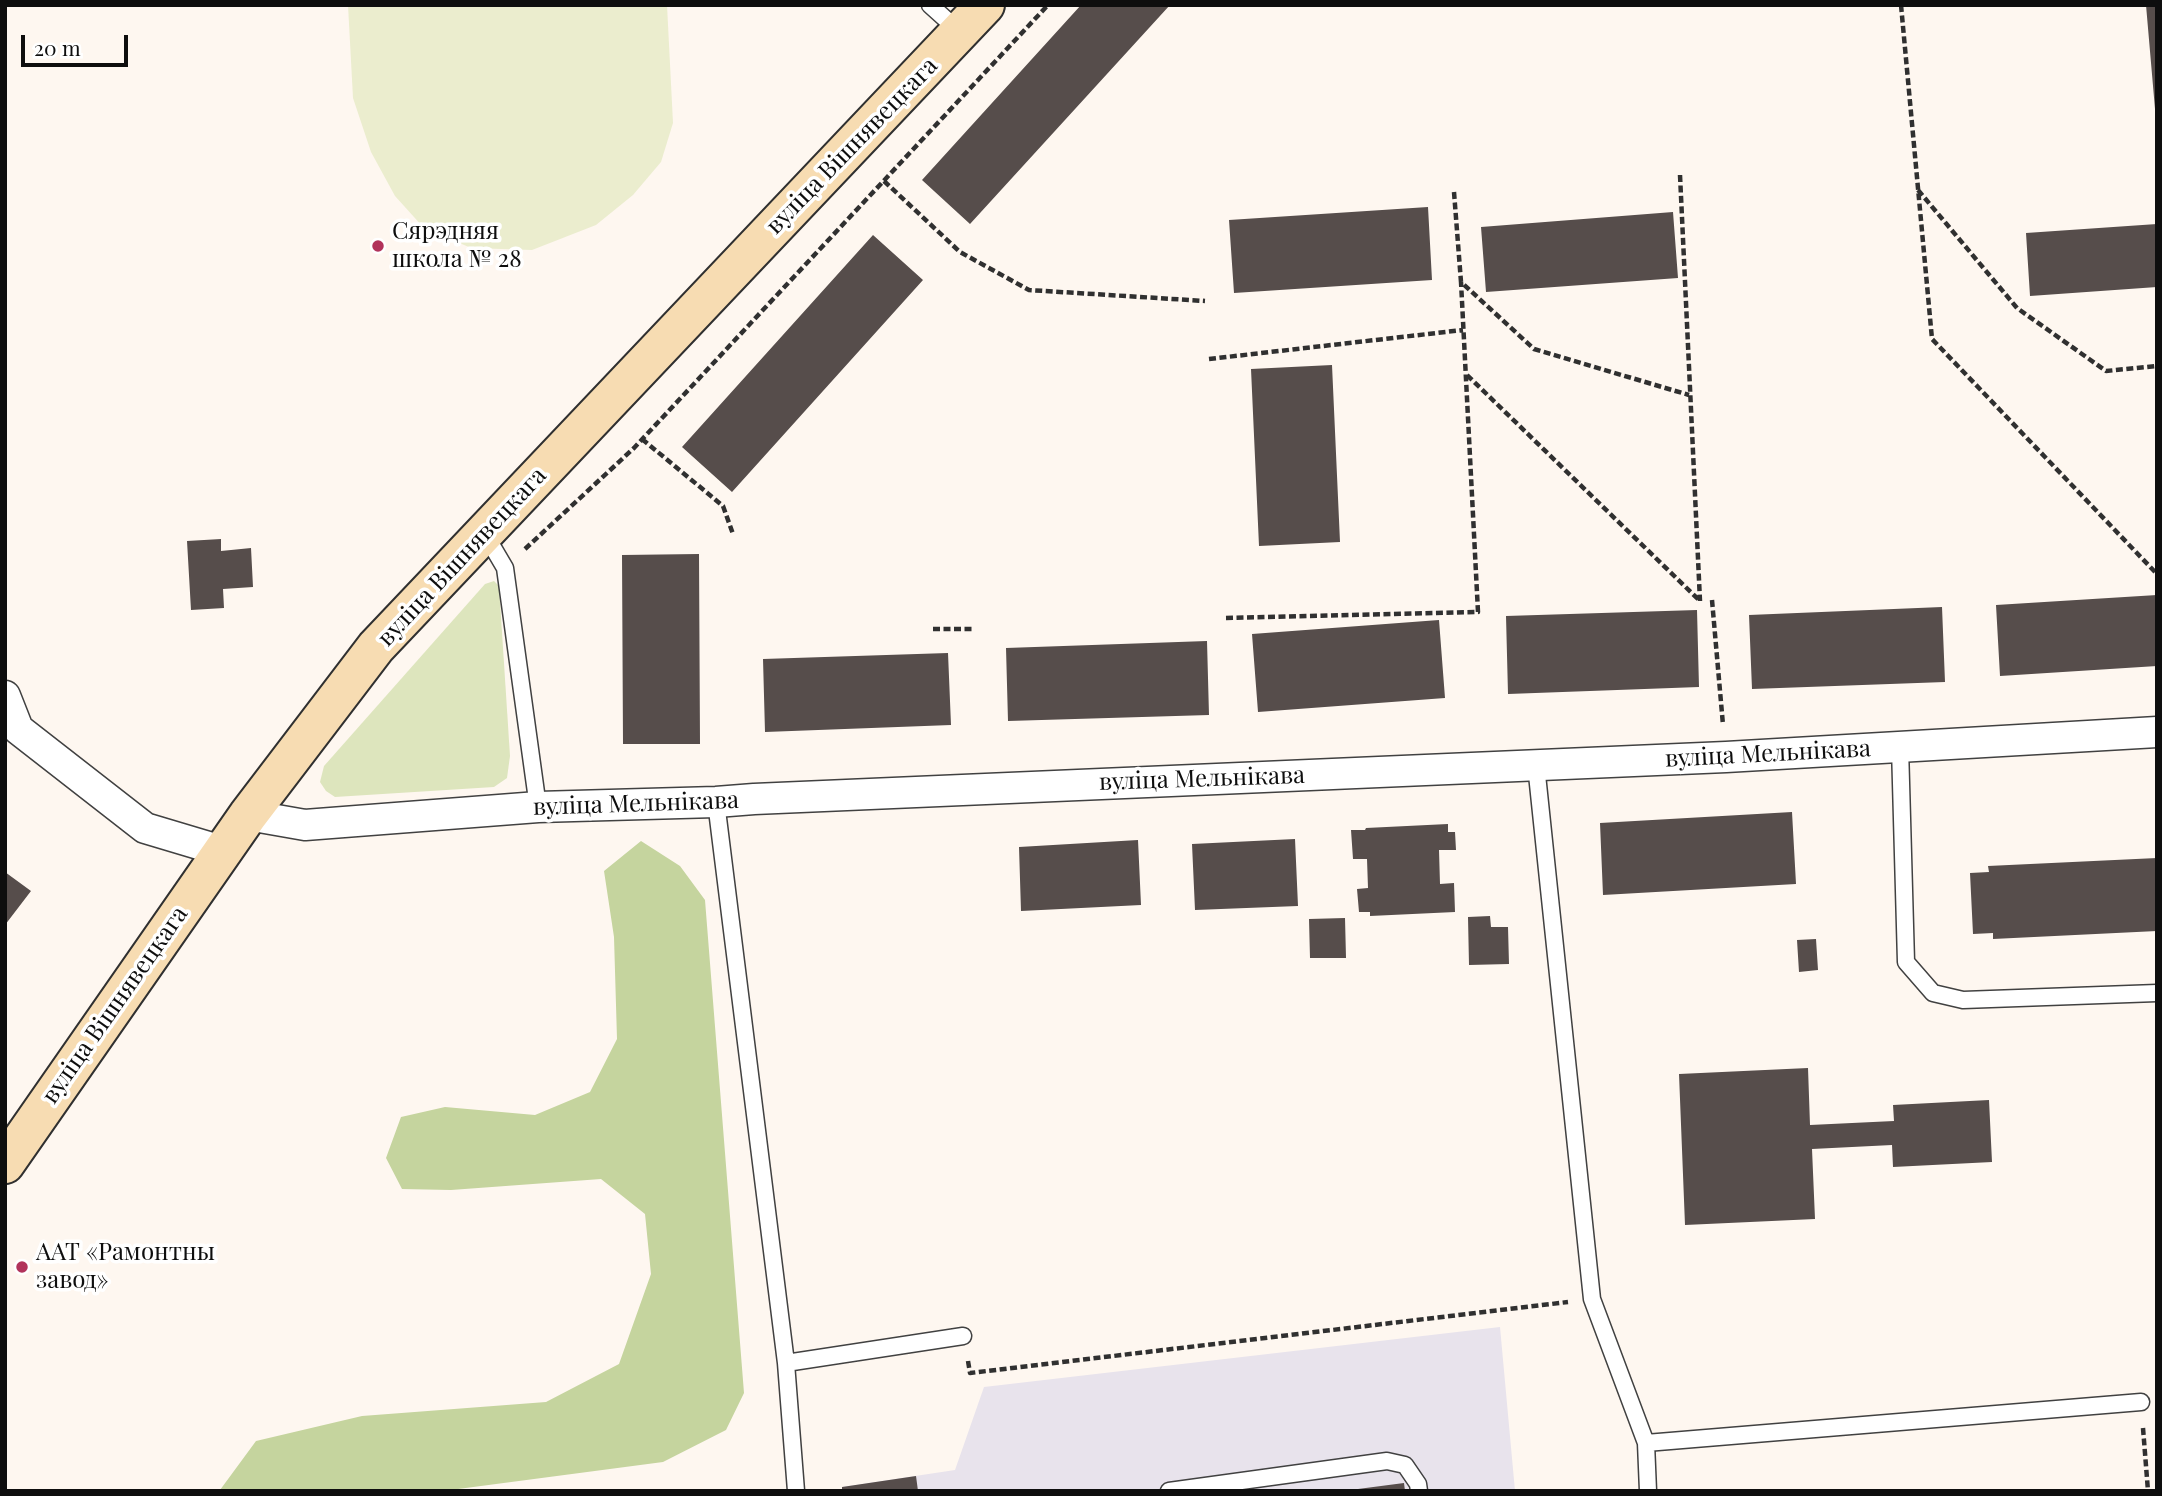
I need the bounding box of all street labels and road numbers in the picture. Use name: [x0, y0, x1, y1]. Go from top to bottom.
street label: вуліца Вішнявецкага: [760, 52, 944, 240]
street label: вуліца Вішнявецкага: [372, 462, 552, 652]
street label: вуліца Мельнікава: [1664, 734, 1872, 774]
street label: вуліца Мельнікава: [1099, 761, 1305, 797]
street label: вуліца Мельнікава: [533, 786, 739, 822]
street label: вуліца Вішнявецкага: [36, 901, 194, 1109]

